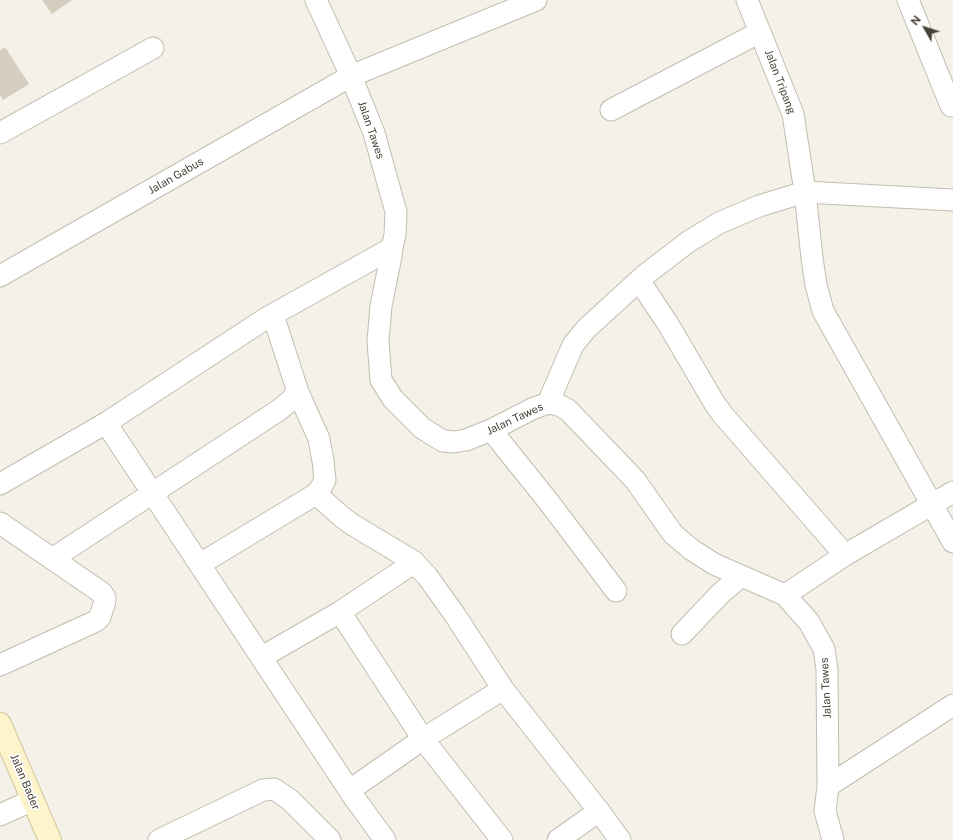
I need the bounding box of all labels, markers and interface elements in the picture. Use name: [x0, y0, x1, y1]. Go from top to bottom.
north arrow: [905, 8, 945, 48]
text: N: [908, 13, 923, 28]
street label: Jalan Tripang: [762, 48, 798, 116]
street label: Jalan Tawes: [355, 99, 387, 161]
street label: Jalan Gabus: [146, 155, 206, 197]
street label: Jalan Tawes: [485, 400, 545, 438]
street label: Jalan Tawes: [818, 657, 834, 719]
street label: Jalan Bader: [7, 752, 43, 812]

